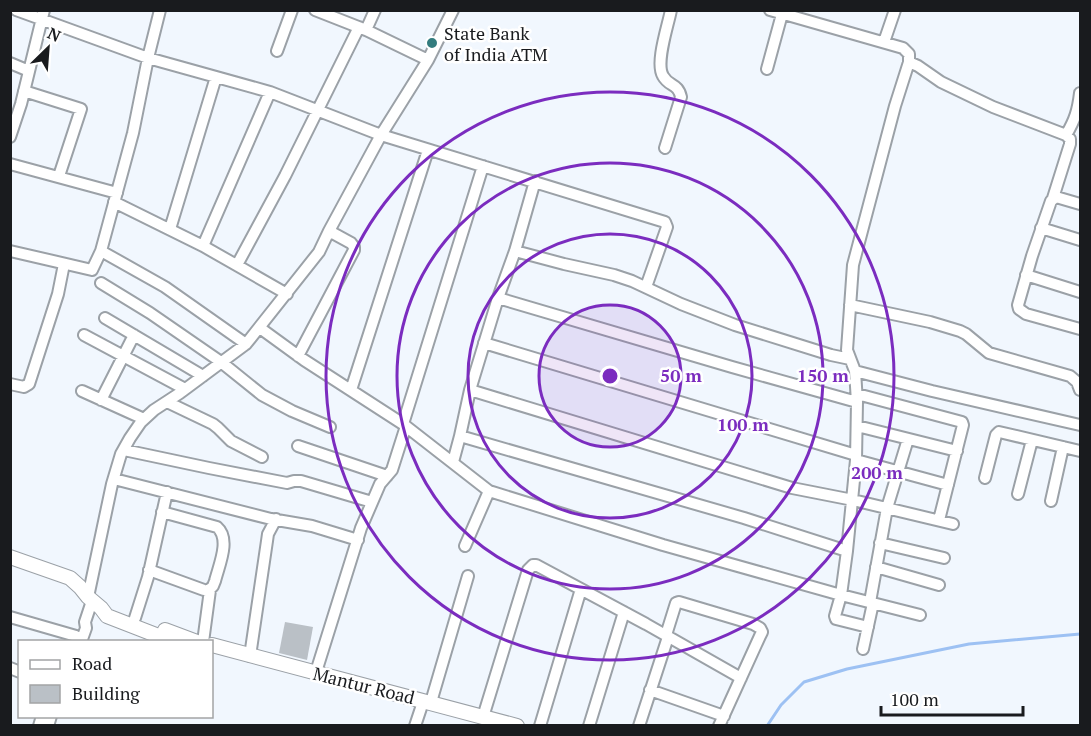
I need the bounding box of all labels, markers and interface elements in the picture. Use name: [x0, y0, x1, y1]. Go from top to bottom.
north arrow: [18, 18, 78, 78]
place label: State Bank of India ATM: [444, 21, 548, 66]
text: N: [44, 22, 64, 47]
marker: State Bank of India ATM: [425, 36, 439, 50]
text: 50 m: [660, 363, 702, 387]
text: 150 m: [797, 363, 849, 387]
centre of rings: [600, 366, 620, 386]
text: 100 m: [717, 412, 769, 436]
text: 200 m: [851, 460, 903, 484]
legend: [18, 640, 213, 718]
text: Road: [72, 651, 112, 675]
street label: Mantur Road: [311, 661, 417, 709]
scale bar: [881, 679, 1024, 717]
text: Building: [72, 681, 140, 705]
text: 100 m: [890, 687, 939, 711]

